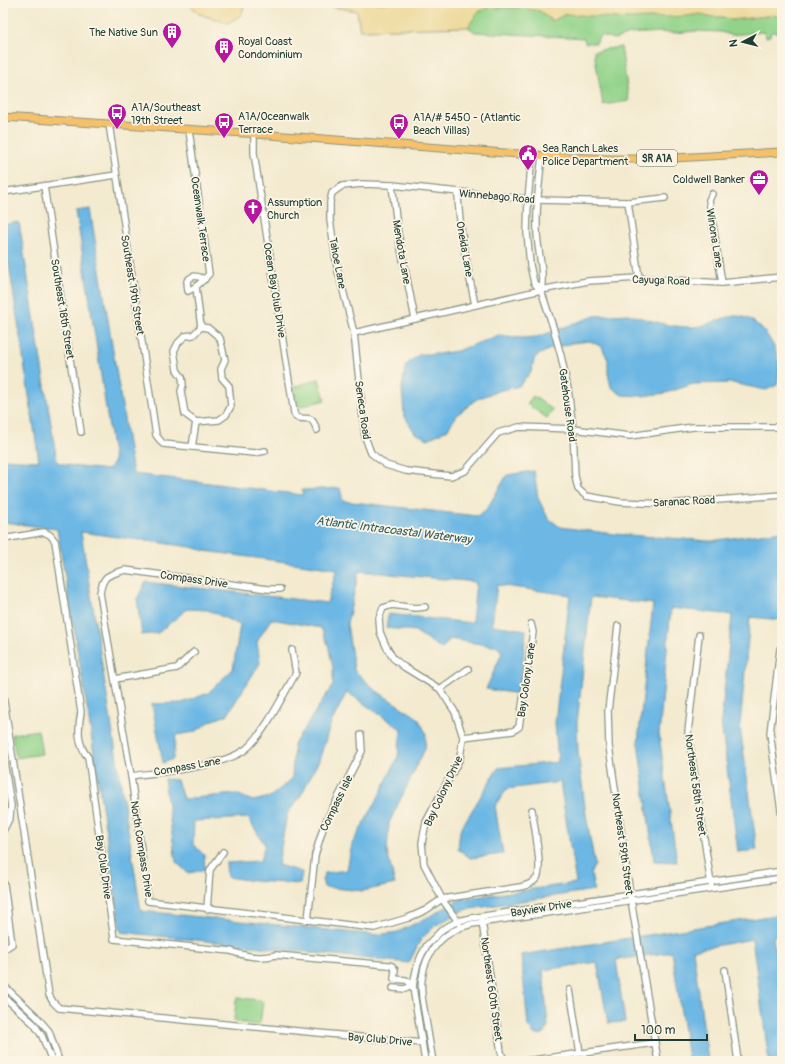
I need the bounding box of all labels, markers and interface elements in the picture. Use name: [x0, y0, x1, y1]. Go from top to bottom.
building icon: The Native Sun: [161, 21, 183, 49]
north arrow: [723, 22, 763, 62]
place label: The Native Sun: [89, 26, 158, 39]
place label: Royal Coast Condominium: [238, 35, 303, 61]
building icon: Royal Coast Condominium: [213, 36, 235, 64]
text: N: [727, 38, 740, 48]
place label: A1A/Southeast 19th Street: [131, 101, 201, 127]
bus stop icon: A1A/Southeast 19th Street: [106, 102, 128, 130]
place label: A1A/Oceanwalk Terrace: [238, 110, 310, 136]
bus stop icon: A1A/Oceanwalk Terrace: [213, 111, 235, 139]
place label: A1A/# 5450 - (Atlantic Beach Villas): [413, 111, 521, 137]
bus stop icon: A1A/# 5450 - (Atlantic Beach Villas): [388, 112, 410, 140]
place label: Sea Ranch Lakes Police Department: [542, 142, 629, 168]
public building icon: Sea Ranch Lakes Police Department: [517, 143, 539, 171]
road number: SR A1A: [637, 150, 677, 166]
office icon: Coldwell Banker: [748, 168, 770, 196]
place label: Coldwell Banker: [673, 173, 745, 186]
street label: Oceanwalk Terrace: [188, 176, 213, 263]
street label: Winnebago Road: [458, 187, 536, 206]
place label: Assumption Church: [267, 196, 322, 222]
church icon: Assumption Church: [242, 197, 264, 225]
street label: Winona Lane: [703, 208, 726, 269]
street label: Mendota Lane: [389, 219, 414, 286]
street label: Oneida Lane: [453, 220, 476, 278]
street label: Southeast 19th Street: [118, 234, 147, 337]
street label: Tahoe Lane: [326, 236, 349, 290]
street label: Ocean Bay Club Drive: [261, 242, 289, 339]
street label: Southeast 18th Street: [48, 258, 77, 361]
street label: Cayuga Road: [632, 273, 690, 288]
street label: Gatehouse Road: [556, 368, 579, 443]
street label: Seneca Road: [352, 380, 373, 440]
street label: Saranac Road: [653, 493, 715, 510]
water label: Atlantic Intracoastal Waterway: [315, 514, 474, 548]
street label: Compass Drive: [159, 568, 229, 591]
street label: Bay Colony Lane: [515, 641, 538, 718]
street label: Northeast 58th Street: [682, 733, 709, 837]
street label: Bay Colony Drive: [421, 753, 466, 828]
street label: Compass Lane: [153, 754, 222, 779]
street label: Compass Isle: [317, 773, 356, 833]
street label: Northeast 59th Street: [609, 792, 636, 896]
street label: North Compass Drive: [127, 800, 156, 899]
street label: Bay Club Drive: [93, 834, 115, 901]
street label: Bayview Drive: [510, 897, 573, 920]
street label: Northeast 60th Street: [478, 936, 505, 1042]
scale bar: [635, 1016, 707, 1042]
text: 100 m: [641, 1023, 676, 1038]
street label: Bay Club Drive: [347, 1030, 413, 1049]

